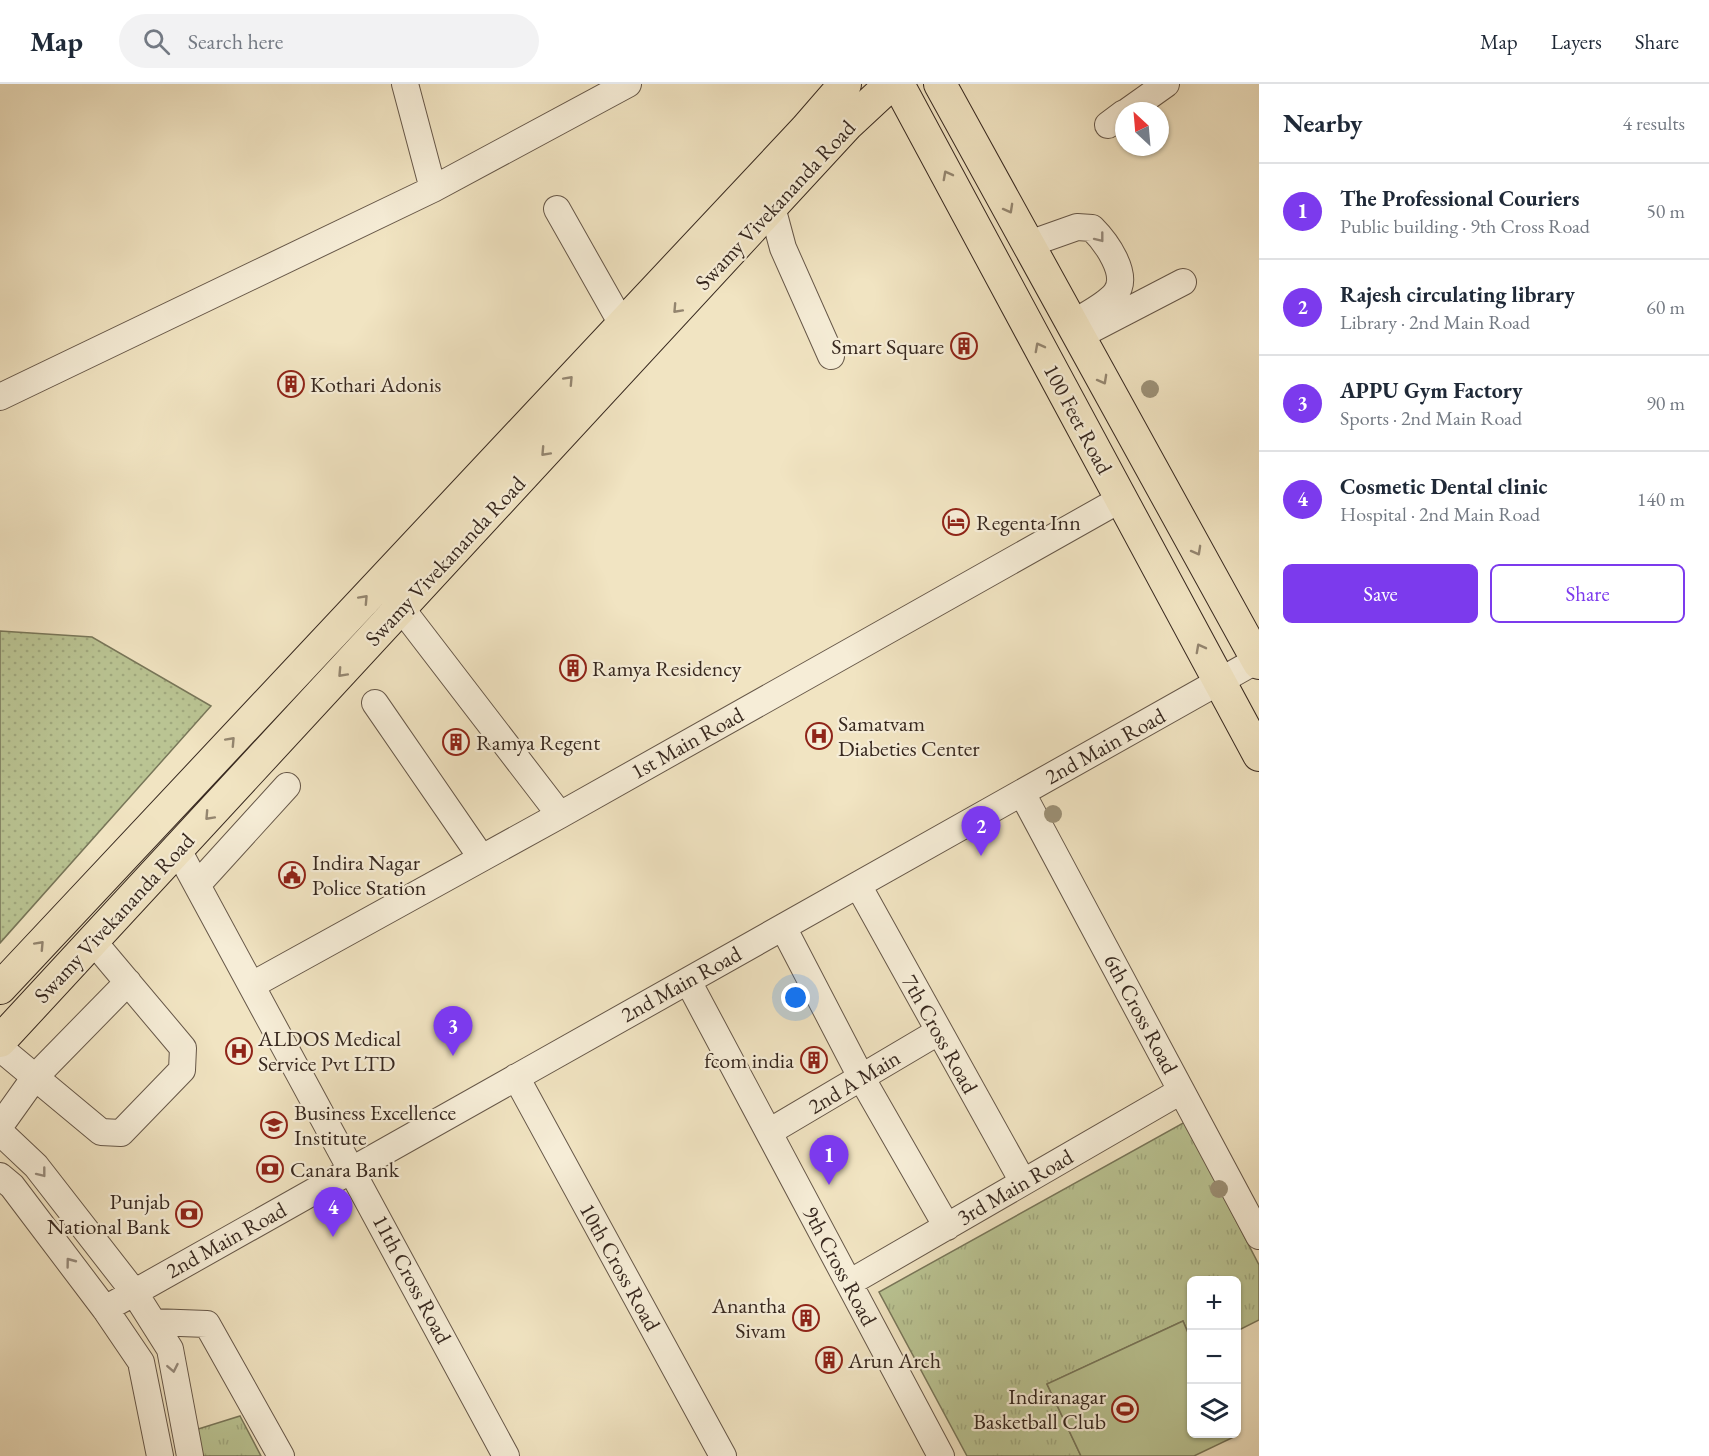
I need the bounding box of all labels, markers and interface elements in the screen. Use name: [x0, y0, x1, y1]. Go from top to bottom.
search box: [119, 14, 539, 68]
text: Map: [30, 23, 83, 59]
icon: search: [140, 25, 173, 58]
text: Search here: [188, 27, 283, 56]
text: Map: [1480, 28, 1518, 55]
text: Layers: [1551, 28, 1602, 55]
text: Share: [1635, 28, 1679, 55]
north arrow: [1115, 102, 1169, 156]
text: Nearby: [1283, 106, 1363, 140]
text: 4 results: [1622, 110, 1685, 136]
street label: Swamy Vivekananda Road: [688, 113, 862, 296]
one-way arrow: [943, 171, 954, 181]
text: The Professional Couriers: [1340, 184, 1579, 213]
text: 1: [1297, 198, 1308, 224]
text: 50 m: [1646, 198, 1685, 224]
one-way arrow: [1002, 203, 1013, 213]
text: Public building · 9th Cross Road: [1340, 213, 1590, 239]
one-way arrow: [1093, 231, 1104, 242]
text: Rajesh circulating library: [1340, 280, 1575, 309]
text: 2: [1297, 294, 1308, 320]
text: 60 m: [1646, 294, 1685, 320]
one-way arrow: [673, 303, 684, 313]
text: Library · 2nd Main Road: [1340, 309, 1530, 335]
building icon: Smart Square: [949, 331, 979, 361]
place label: Smart Square: [831, 332, 944, 361]
one-way arrow: [1035, 343, 1046, 353]
street label: 100 Feet Road: [1037, 359, 1120, 480]
building icon: Kothari Adonis: [276, 369, 306, 399]
place label: Kothari Adonis: [310, 370, 441, 399]
one-way arrow: [1096, 373, 1107, 384]
text: APPU Gym Factory: [1340, 376, 1522, 405]
one-way arrow: [562, 377, 573, 387]
text: 3: [1297, 390, 1308, 416]
text: 90 m: [1646, 390, 1685, 416]
text: Sports · 2nd Main Road: [1340, 405, 1522, 431]
one-way arrow: [541, 446, 552, 456]
street label: Swamy Vivekananda Road: [358, 469, 532, 652]
text: Cosmetic Dental clinic: [1340, 472, 1548, 501]
text: 4: [1297, 486, 1308, 512]
text: 140 m: [1637, 486, 1685, 512]
text: Hospital · 2nd Main Road: [1340, 501, 1540, 527]
hotel icon: Regenta Inn: [941, 507, 971, 537]
place label: Regenta Inn: [976, 508, 1081, 537]
one-way arrow: [1190, 544, 1201, 555]
button: Save: [1283, 564, 1478, 623]
button: Share: [1490, 564, 1685, 623]
one-way arrow: [357, 596, 368, 606]
one-way arrow: [1196, 644, 1207, 655]
building icon: Ramya Residency: [558, 653, 588, 683]
place label: Ramya Residency: [592, 654, 742, 683]
one-way arrow: [338, 666, 349, 677]
street label: 1st Main Road: [625, 700, 749, 786]
street label: 2nd Main Road: [1040, 701, 1171, 791]
place label: Samatvam Diabeties Center: [838, 709, 980, 763]
hospital icon: Samatvam Diabeties Center: [804, 721, 834, 751]
building icon: Ramya Regent: [441, 727, 471, 757]
place label: Ramya Regent: [476, 728, 600, 757]
one-way arrow: [223, 738, 234, 749]
pin: 2: [962, 806, 1000, 856]
one-way arrow: [205, 809, 216, 820]
street label: Swamy Vivekananda Road: [27, 826, 201, 1009]
place label: Indira Nagar Police Station: [312, 848, 427, 902]
public building icon: Indira Nagar Police Station: [277, 860, 307, 890]
street label: 2nd Main Road: [616, 939, 747, 1029]
one-way arrow: [33, 942, 44, 952]
street label: 6th Cross Road: [1097, 949, 1185, 1080]
street label: 7th Cross Road: [895, 969, 985, 1099]
your location: [781, 983, 810, 1012]
pin: 3: [434, 1006, 472, 1056]
place label: ALDOS Medical Service Pvt LTD: [257, 1024, 401, 1078]
hospital icon: ALDOS Medical Service Pvt LTD: [224, 1036, 254, 1066]
street label: 2nd A Main: [803, 1043, 906, 1121]
building icon: fcom india: [799, 1045, 829, 1075]
place label: fcom india: [704, 1046, 794, 1075]
place label: Business Excellence Institute: [294, 1098, 456, 1152]
school or university icon: Business Excellence Institute: [259, 1110, 289, 1140]
pin: 1: [810, 1136, 848, 1185]
street label: 3rd Main Road: [952, 1142, 1079, 1232]
bank icon: Canara Bank: [255, 1154, 285, 1184]
place label: Canara Bank: [290, 1155, 400, 1184]
one-way arrow: [34, 1166, 45, 1177]
place label: Punjab National Bank: [47, 1187, 171, 1241]
pin: 4: [314, 1188, 352, 1237]
street label: 2nd Main Road: [161, 1195, 292, 1285]
street label: 10th Cross Road: [573, 1198, 668, 1337]
bank icon: Punjab National Bank: [174, 1199, 204, 1229]
street label: 9th Cross Road: [796, 1201, 884, 1332]
street label: 11th Cross Road: [366, 1209, 459, 1349]
one-way arrow: [66, 1258, 77, 1269]
map controls: [1187, 1276, 1241, 1438]
button: +: [1187, 1276, 1241, 1330]
place label: Anantha Sivam: [711, 1291, 786, 1345]
building icon: Anantha Sivam: [791, 1303, 821, 1333]
button: −: [1187, 1330, 1241, 1384]
building icon: Arun Arch: [814, 1345, 844, 1375]
place label: Arun Arch: [847, 1346, 941, 1375]
one-way arrow: [166, 1362, 179, 1372]
place label: Indiranagar Basketball Club: [973, 1382, 1107, 1436]
button: layers: [1187, 1384, 1241, 1438]
sports icon: Indiranagar Basketball Club: [1110, 1394, 1140, 1424]

